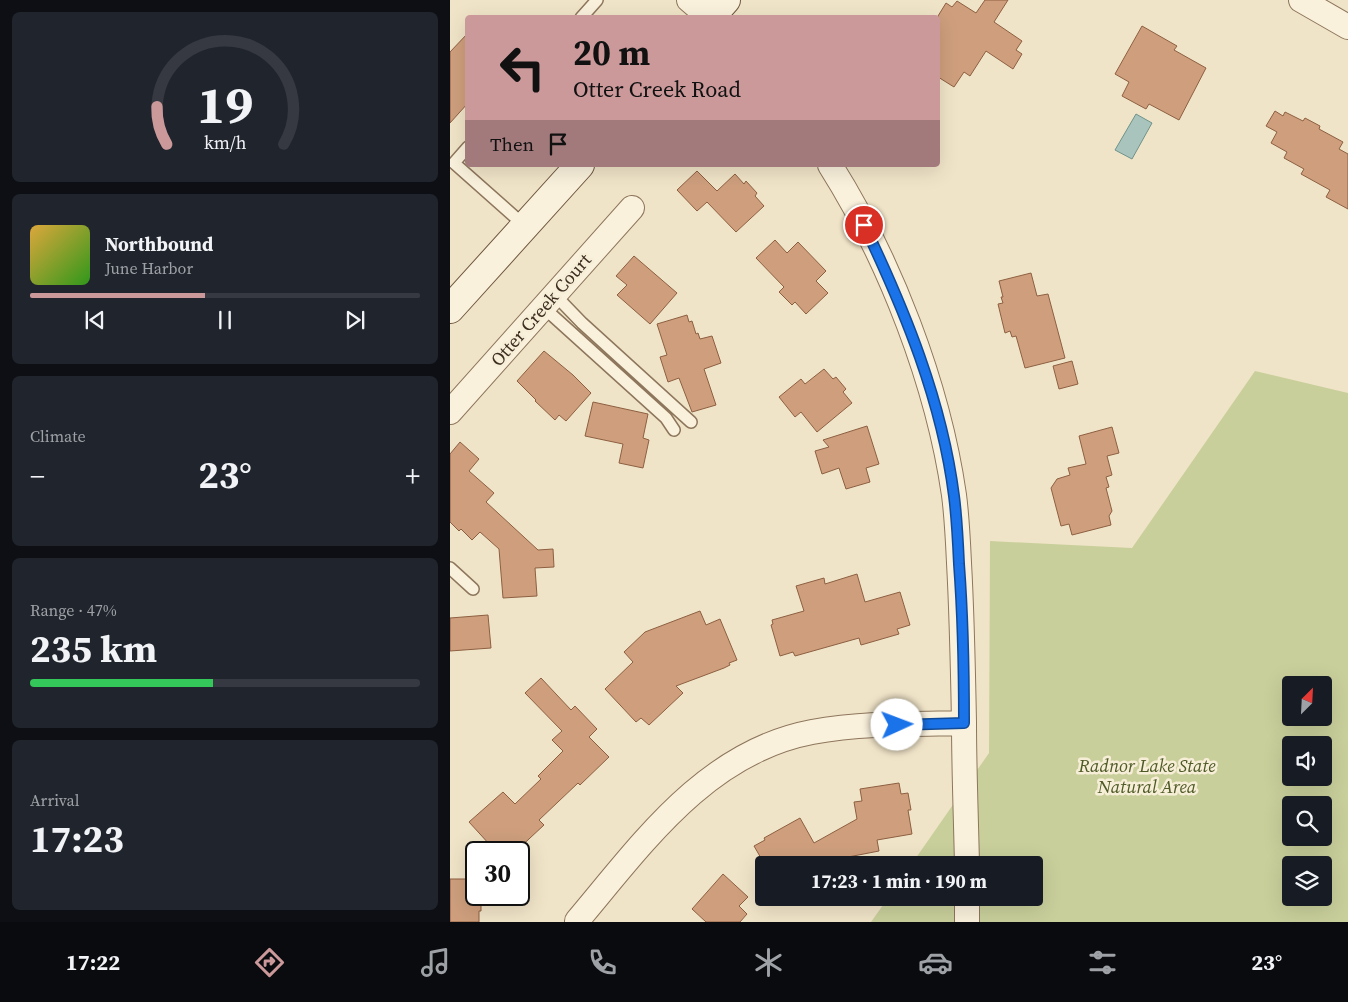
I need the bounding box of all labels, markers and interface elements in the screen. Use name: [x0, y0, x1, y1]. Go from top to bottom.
text: 20 m: [573, 29, 650, 77]
icon: left: [490, 35, 555, 100]
text: 19: [197, 69, 253, 140]
text: Otter Creek Road: [573, 74, 741, 104]
text: km/h: [204, 130, 247, 155]
icon: arrive: [544, 130, 572, 158]
text: Then: [490, 131, 534, 157]
pin: [843, 204, 885, 246]
icon: arrive: [850, 211, 878, 239]
text: Northbound: [105, 231, 213, 257]
street label: Otter Creek Court: [485, 248, 597, 371]
text: June Harbor: [105, 257, 193, 279]
icon: previous: [81, 306, 109, 334]
icon: pause: [211, 306, 239, 334]
icon: next: [341, 306, 369, 334]
text: Climate: [30, 425, 86, 447]
text: 23°: [198, 449, 252, 501]
text: −: [30, 457, 45, 495]
text: +: [405, 457, 420, 495]
text: Range · 47%: [30, 599, 117, 621]
text: 235 km: [30, 623, 157, 675]
north arrow: [1282, 676, 1332, 726]
map controls: [1282, 676, 1332, 906]
position arrow: [870, 698, 922, 750]
button: sound: [1282, 736, 1332, 786]
park label: Radnor Lake State Natural Area: [1077, 753, 1216, 799]
text: Arrival: [30, 789, 79, 811]
button: search: [1282, 796, 1332, 846]
text: 17:23: [30, 813, 124, 865]
speed limit sign: 30: [465, 841, 530, 906]
button: layers: [1282, 856, 1332, 906]
text: 17:23 · 1 min · 190 m: [811, 868, 987, 894]
icon: directions: [252, 945, 287, 980]
icon: music: [418, 945, 453, 980]
icon: phone: [585, 945, 620, 980]
icon: climate: [751, 945, 786, 980]
icon: car: [918, 945, 953, 980]
icon: filters: [1085, 945, 1120, 980]
text: 17:22: [66, 947, 120, 977]
text: 23°: [1251, 947, 1282, 977]

